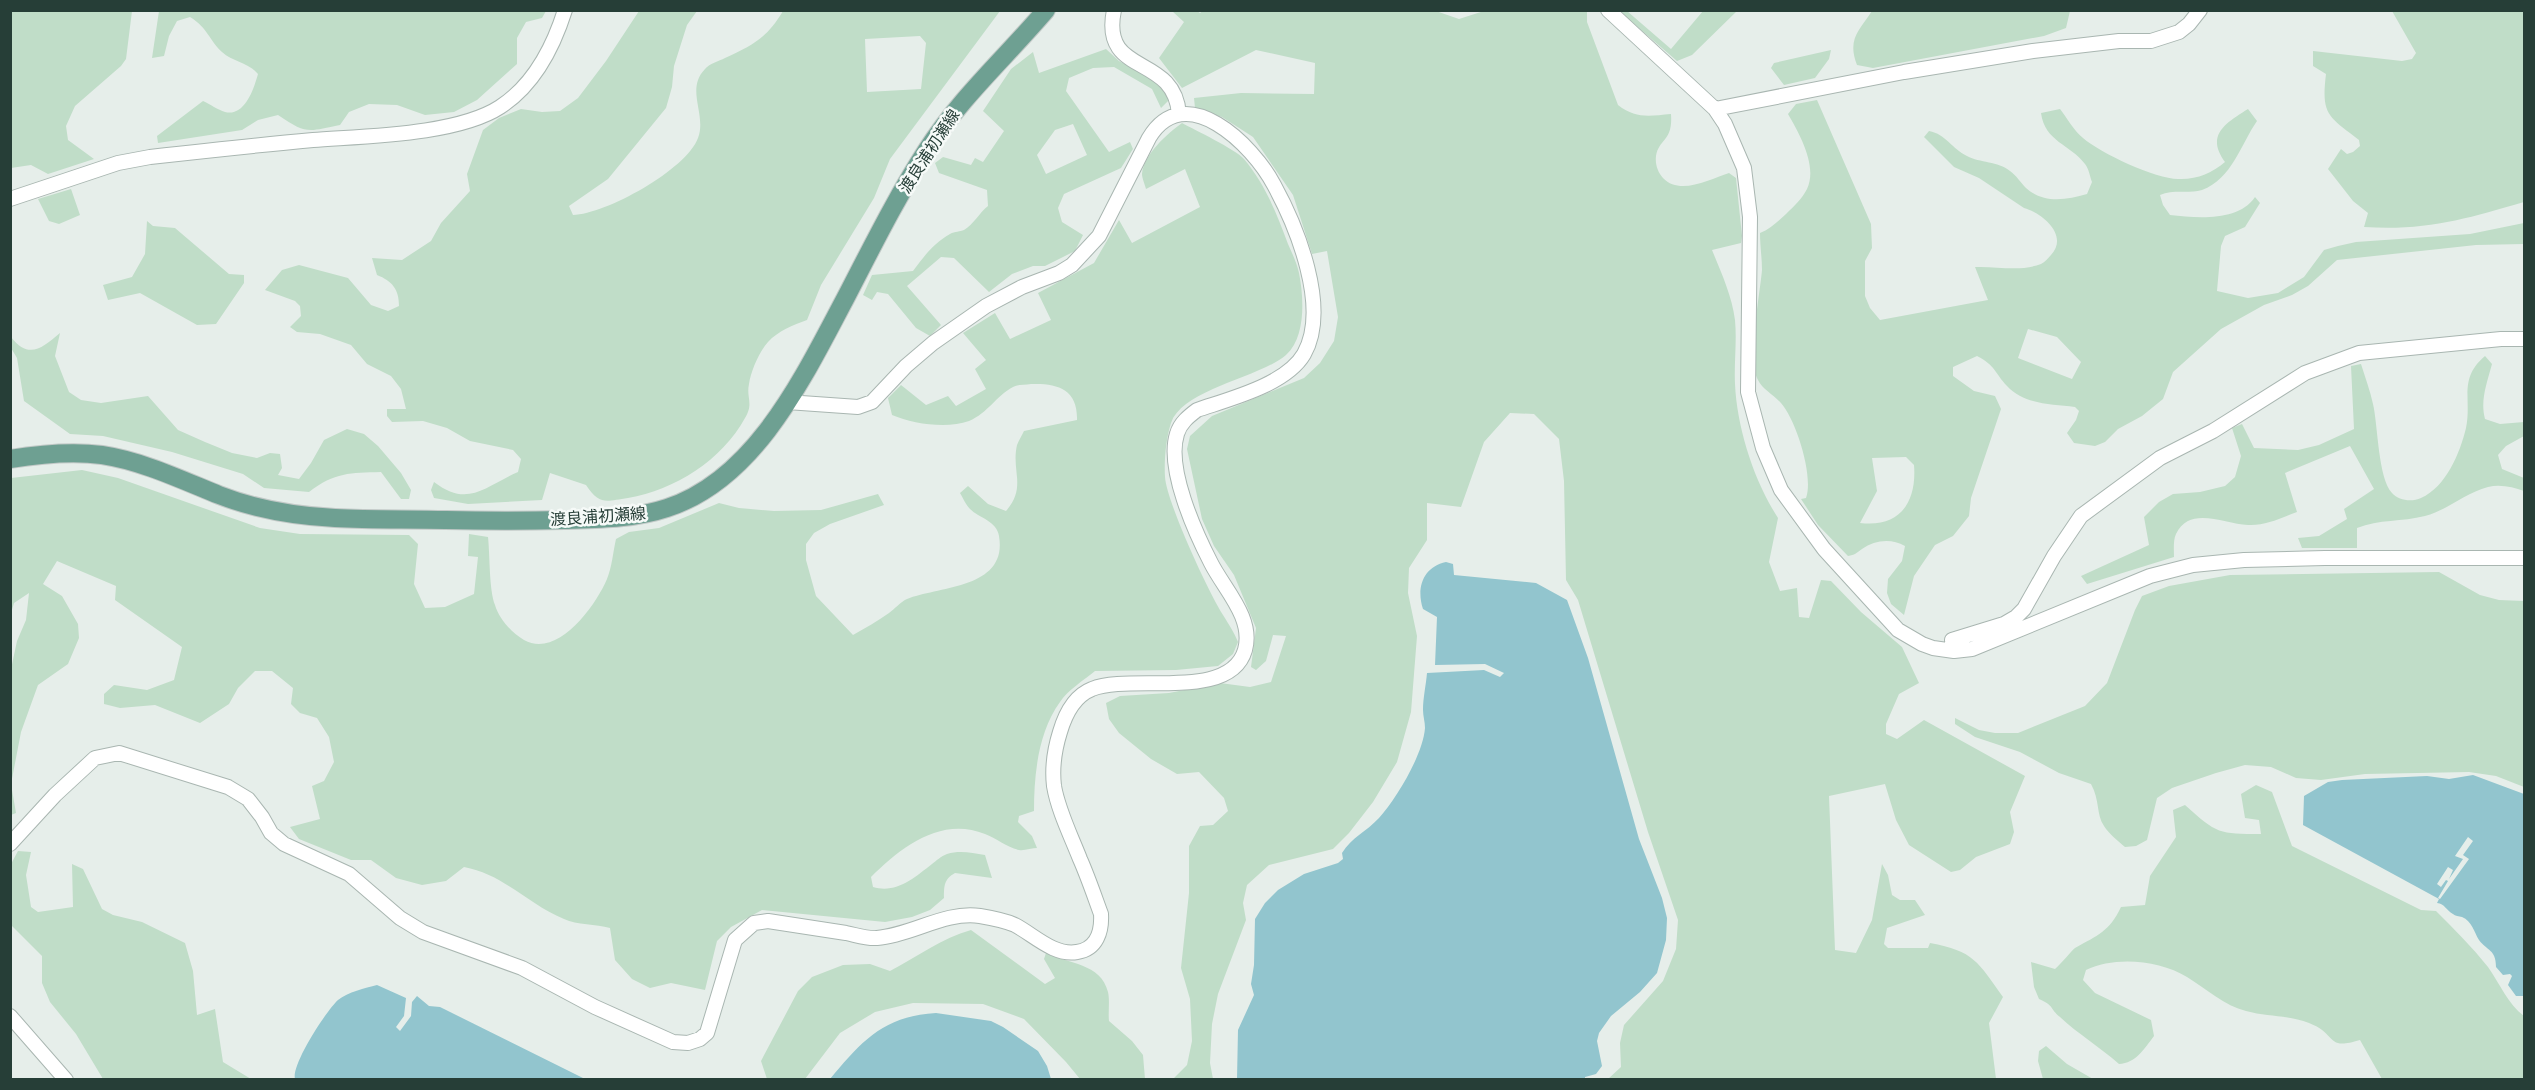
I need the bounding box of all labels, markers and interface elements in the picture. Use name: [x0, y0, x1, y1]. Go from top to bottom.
street label: 渡良浦初瀬線: [894, 105, 964, 197]
street label: 渡良浦初瀬線: [549, 503, 647, 529]

